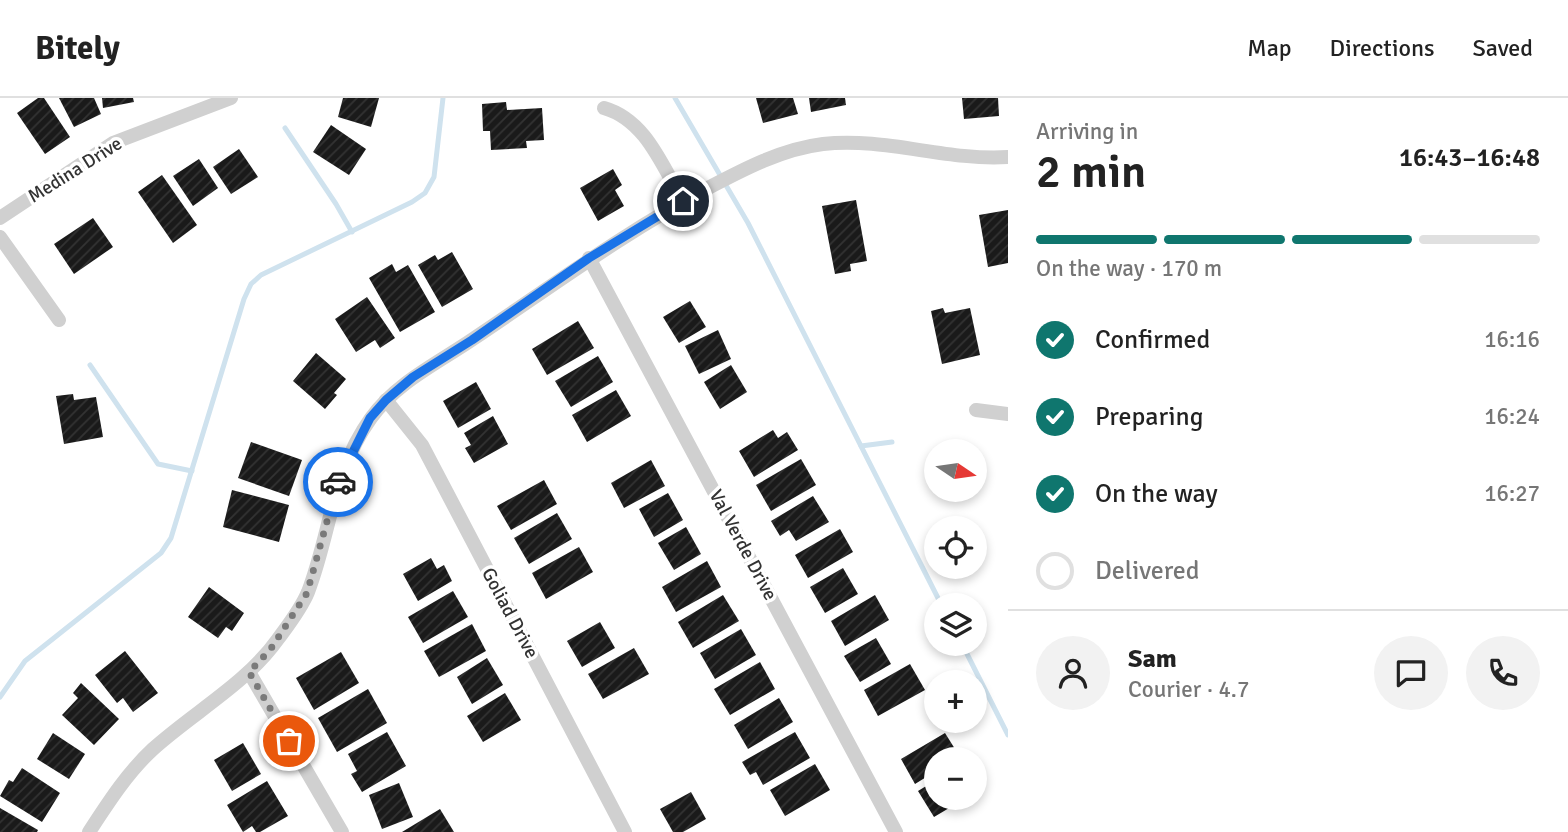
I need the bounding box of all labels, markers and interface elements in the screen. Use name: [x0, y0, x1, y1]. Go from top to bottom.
text: Bitely: [35, 28, 120, 69]
text: Map: [1247, 33, 1292, 63]
text: Directions: [1330, 33, 1435, 63]
text: Saved: [1473, 33, 1533, 63]
text: Arriving in: [1036, 117, 1138, 146]
street label: Medina Drive: [23, 132, 127, 208]
text: 16:43–16:48: [1399, 142, 1540, 174]
text: 2 min: [1036, 144, 1146, 200]
pin: [653, 171, 713, 231]
icon: home: [664, 182, 702, 220]
text: On the way · 170 m: [1036, 254, 1222, 283]
icon: check: [1036, 321, 1074, 359]
text: Confirmed: [1095, 324, 1210, 356]
text: 16:16: [1484, 325, 1540, 354]
icon: check: [1036, 398, 1074, 436]
text: Preparing: [1095, 401, 1203, 433]
text: 16:24: [1484, 402, 1540, 431]
north arrow: [924, 439, 987, 502]
map controls: [924, 439, 987, 810]
courier: [303, 447, 373, 517]
icon: car: [319, 463, 357, 501]
icon: check: [1036, 475, 1074, 513]
text: On the way: [1095, 478, 1218, 510]
text: 16:27: [1484, 479, 1540, 508]
street label: Val Verde Drive: [704, 485, 782, 605]
button: locate: [924, 516, 987, 579]
text: Delivered: [1095, 555, 1200, 587]
street label: Goliad Drive: [476, 564, 544, 662]
button: layers: [924, 593, 987, 656]
button: person: [1036, 636, 1110, 710]
button: chat: [1374, 636, 1448, 710]
button: phone: [1466, 636, 1540, 710]
text: Sam: [1128, 643, 1177, 675]
button: +: [924, 670, 987, 733]
text: Courier · 4.7: [1128, 675, 1249, 704]
pin: [259, 711, 319, 771]
icon: bag: [270, 722, 308, 760]
button: −: [924, 747, 987, 810]

